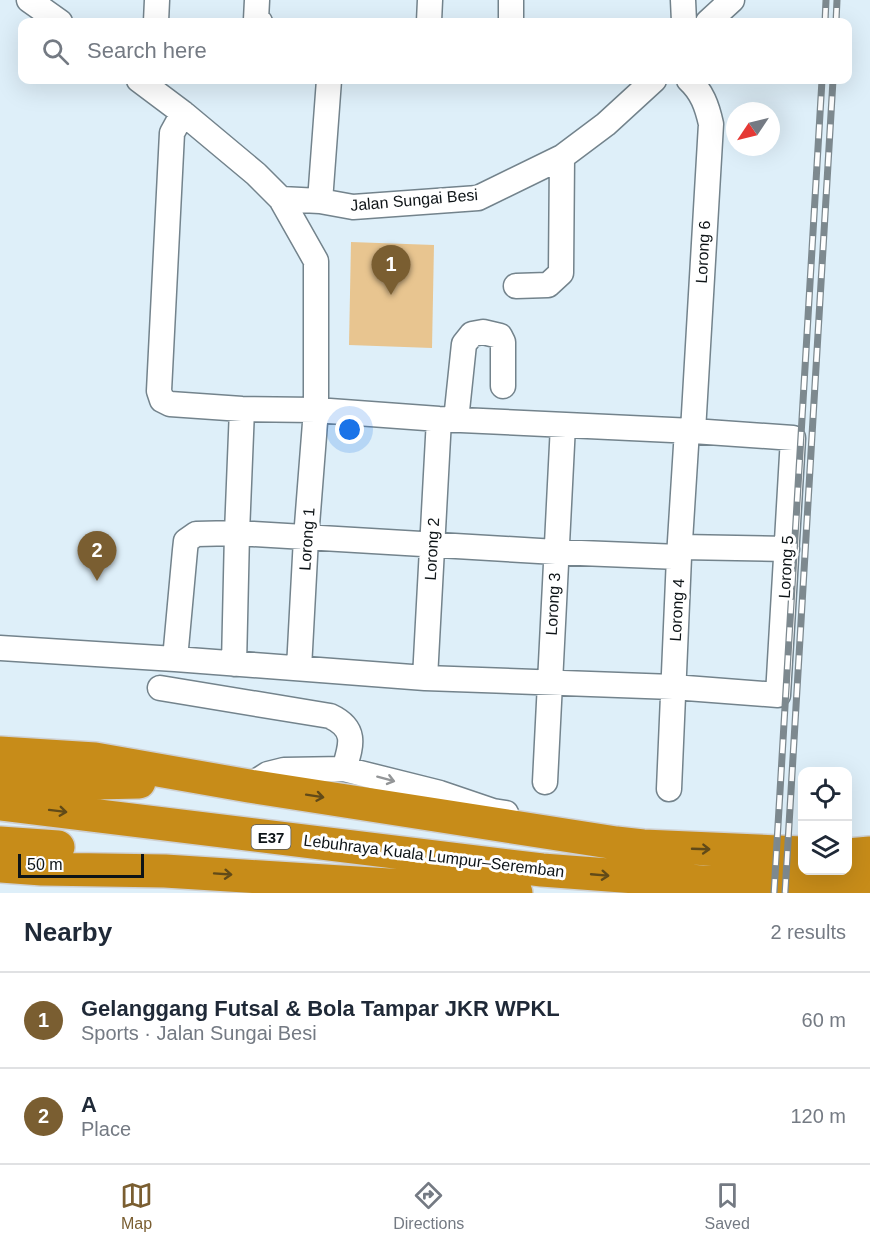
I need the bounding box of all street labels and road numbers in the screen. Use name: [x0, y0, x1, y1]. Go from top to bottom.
street label: Jalan Sungai Besi: [349, 186, 479, 214]
street label: Lorong 6: [693, 220, 713, 284]
street label: Lorong 1: [296, 507, 318, 571]
street label: Lorong 2: [422, 517, 442, 581]
street label: Lorong 5: [776, 535, 796, 599]
street label: Lorong 3: [543, 572, 563, 636]
street label: Lorong 4: [667, 578, 687, 642]
road number: E37: [252, 825, 290, 849]
street label: Lebuhraya Kuala Lumpur–Seremban: [303, 832, 565, 880]

